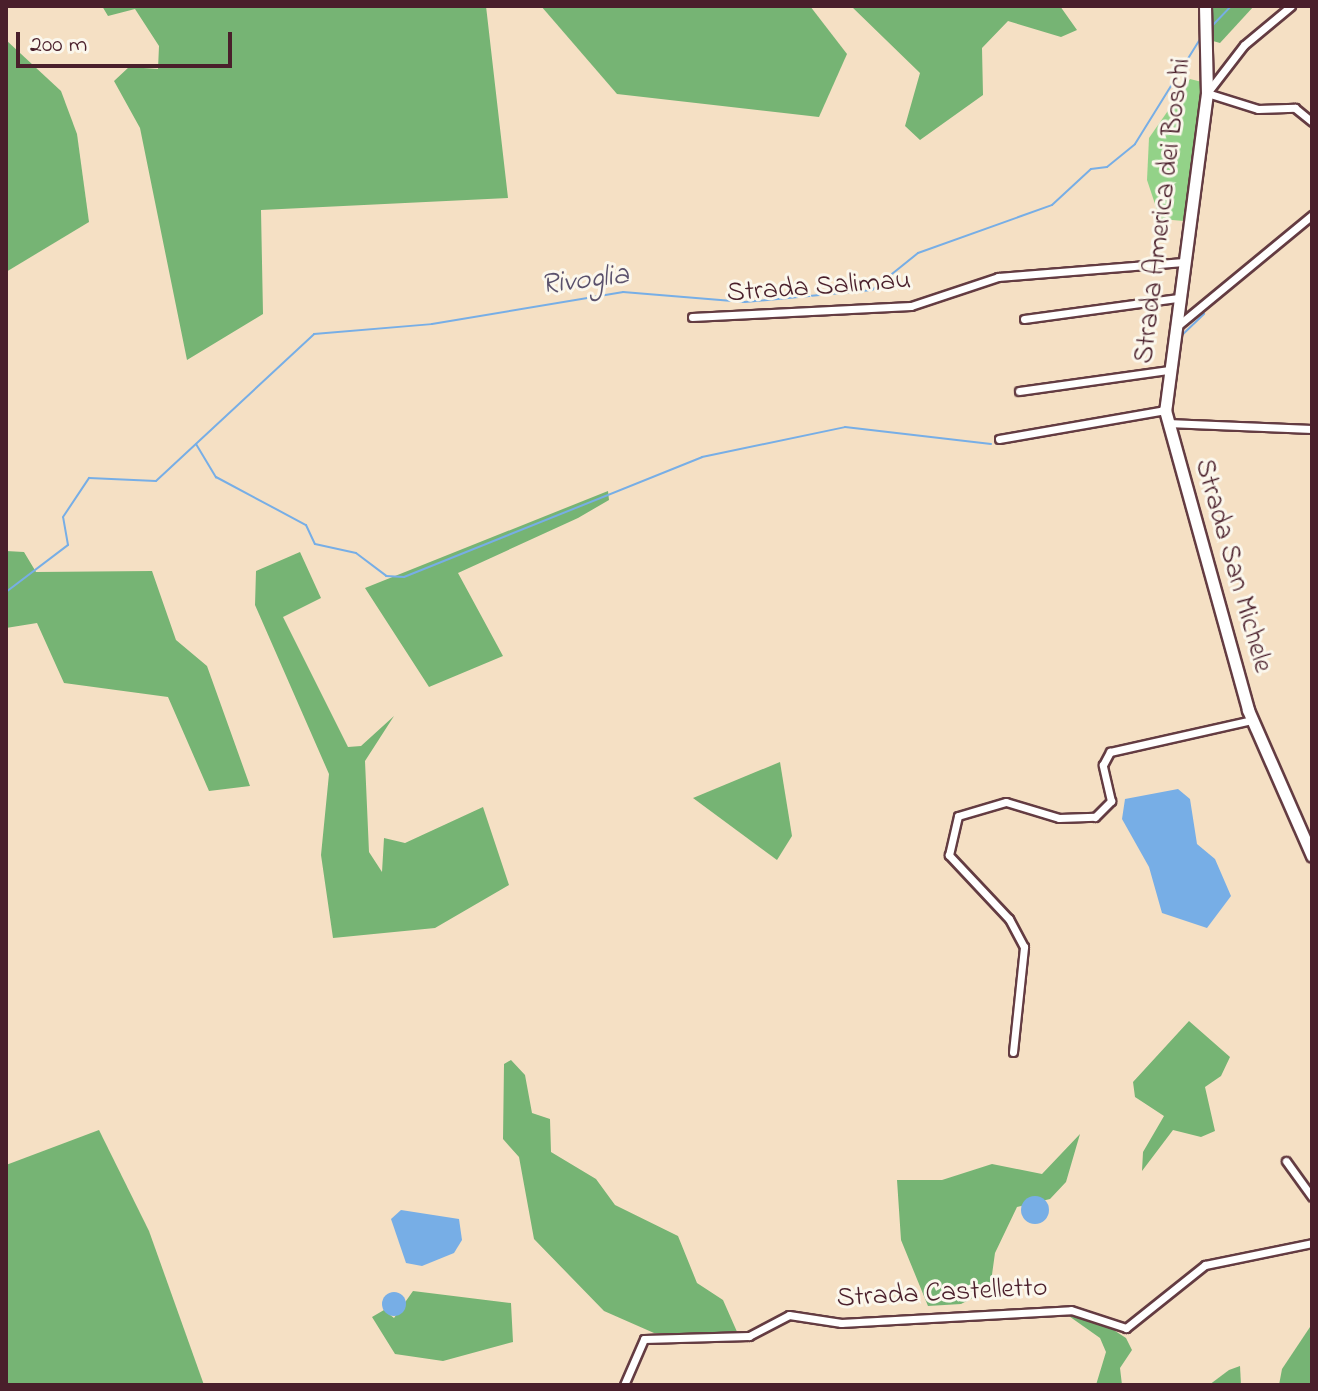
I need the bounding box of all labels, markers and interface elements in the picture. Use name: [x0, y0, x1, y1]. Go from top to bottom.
scale bar: [20, 16, 236, 66]
text: 200 m: [30, 28, 87, 63]
street label: Strada America dei Boschi: [1129, 56, 1199, 366]
water label: Rivoglia: [539, 258, 631, 304]
street label: Strada Salimau: [726, 265, 912, 311]
street label: Strada San Michele: [1185, 455, 1279, 677]
street label: Strada Castelletto: [836, 1272, 1048, 1316]

